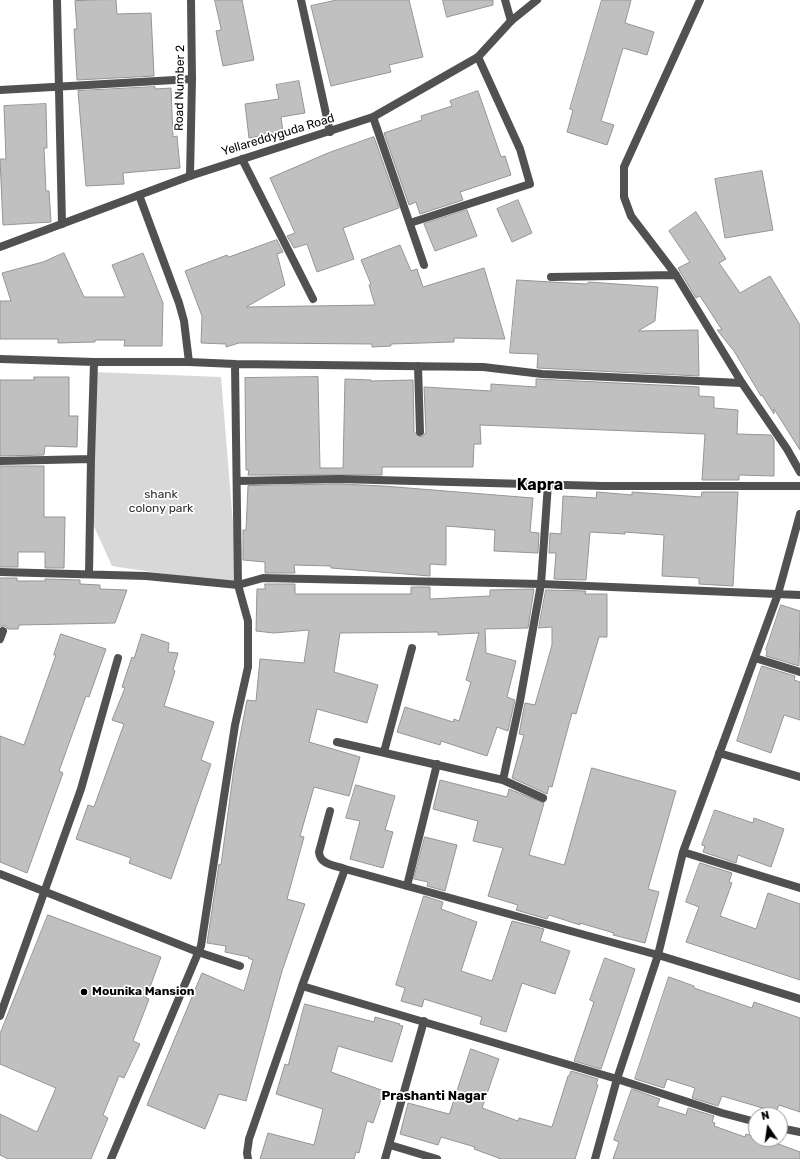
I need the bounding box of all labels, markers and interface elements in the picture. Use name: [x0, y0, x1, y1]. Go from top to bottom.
street label: Road Number 2: [172, 45, 188, 131]
street label: Yellareddyguda Road: [220, 111, 336, 159]
district label: Kapra: [517, 475, 563, 495]
park label: shank colony park: [129, 488, 193, 516]
place label: Mounika Mansion: [92, 985, 194, 999]
marker: Mounika Mansion: [79, 987, 89, 997]
district label: Prashanti Nagar: [381, 1088, 487, 1104]
north arrow: [748, 1107, 788, 1147]
text: N: [760, 1109, 771, 1123]

